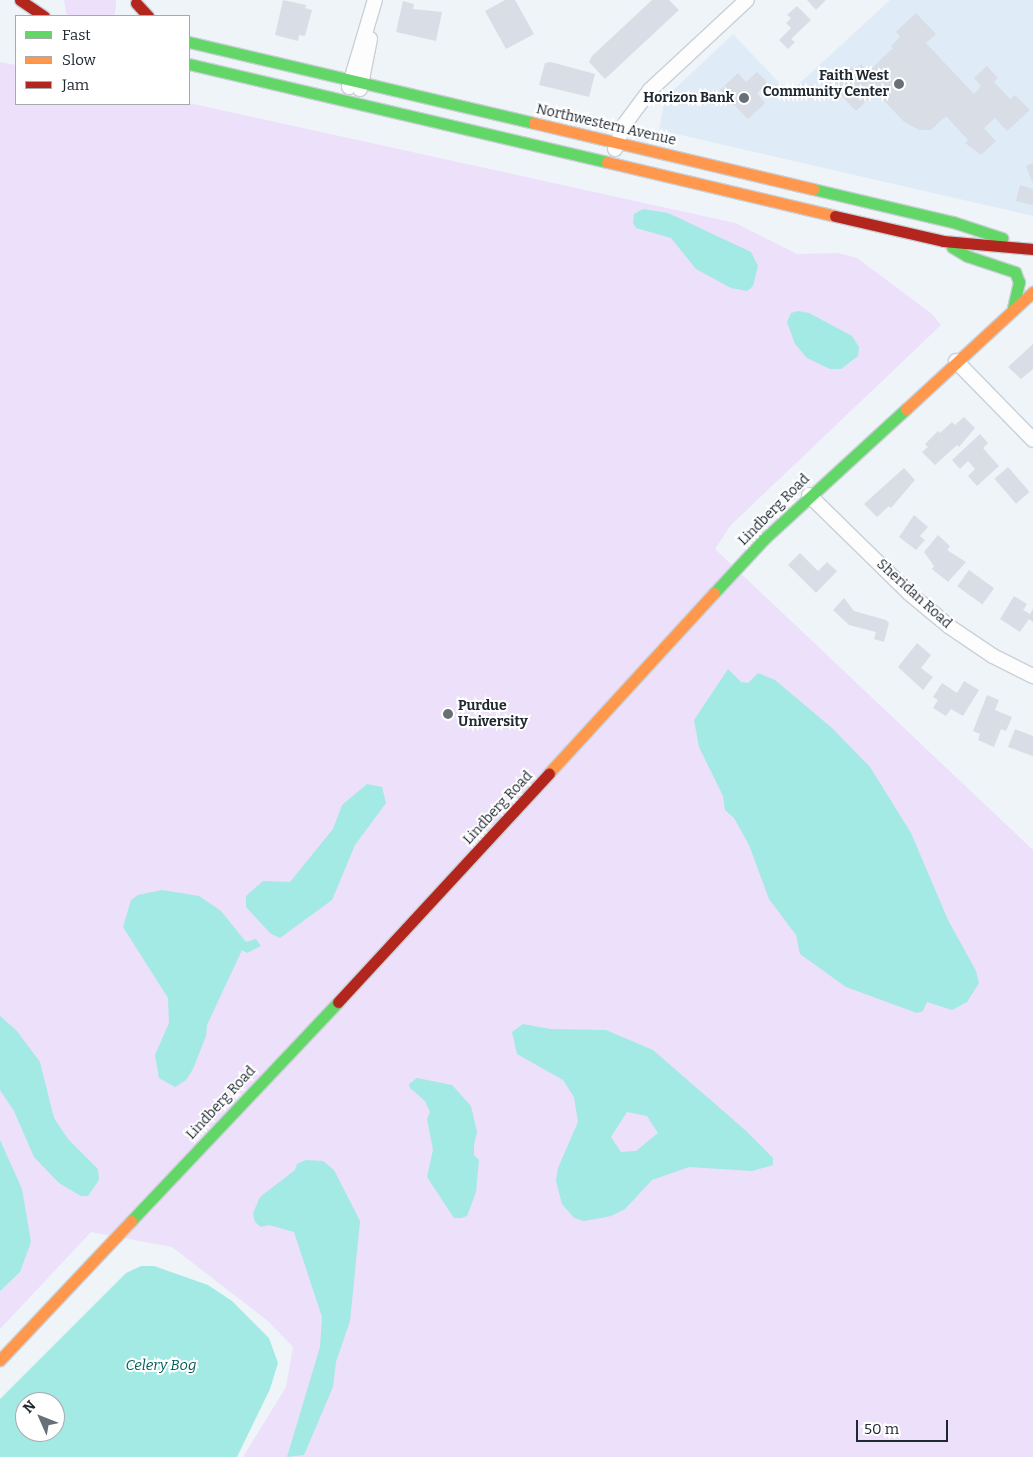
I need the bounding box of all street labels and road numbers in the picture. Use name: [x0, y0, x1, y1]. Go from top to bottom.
street label: Northwestern Avenue: [534, 101, 678, 149]
street label: Lindberg Road: [735, 471, 813, 549]
street label: Sheridan Road: [873, 556, 955, 632]
street label: Lindberg Road: [460, 768, 536, 848]
street label: Lindberg Road: [183, 1063, 259, 1143]

